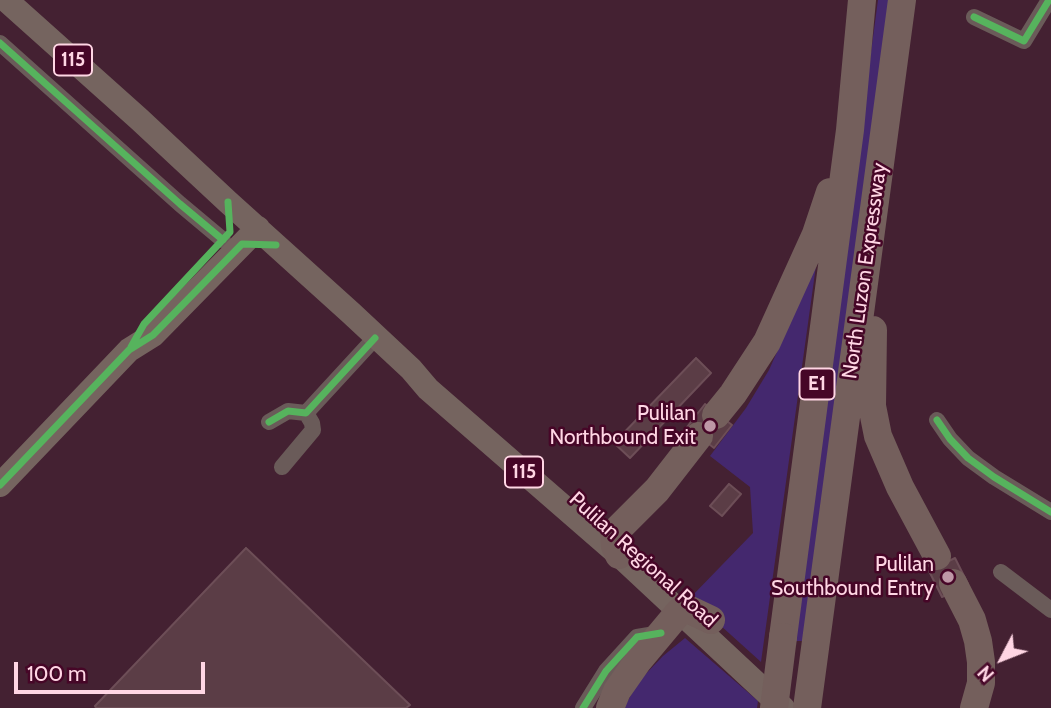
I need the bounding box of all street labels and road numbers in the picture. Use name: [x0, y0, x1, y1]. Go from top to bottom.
road number: 115: [54, 44, 92, 76]
street label: North Luzon Expressway: [837, 161, 893, 381]
road number: E1: [800, 368, 834, 400]
road number: 115: [505, 457, 543, 488]
street label: Pulilan Regional Road: [564, 487, 722, 633]

